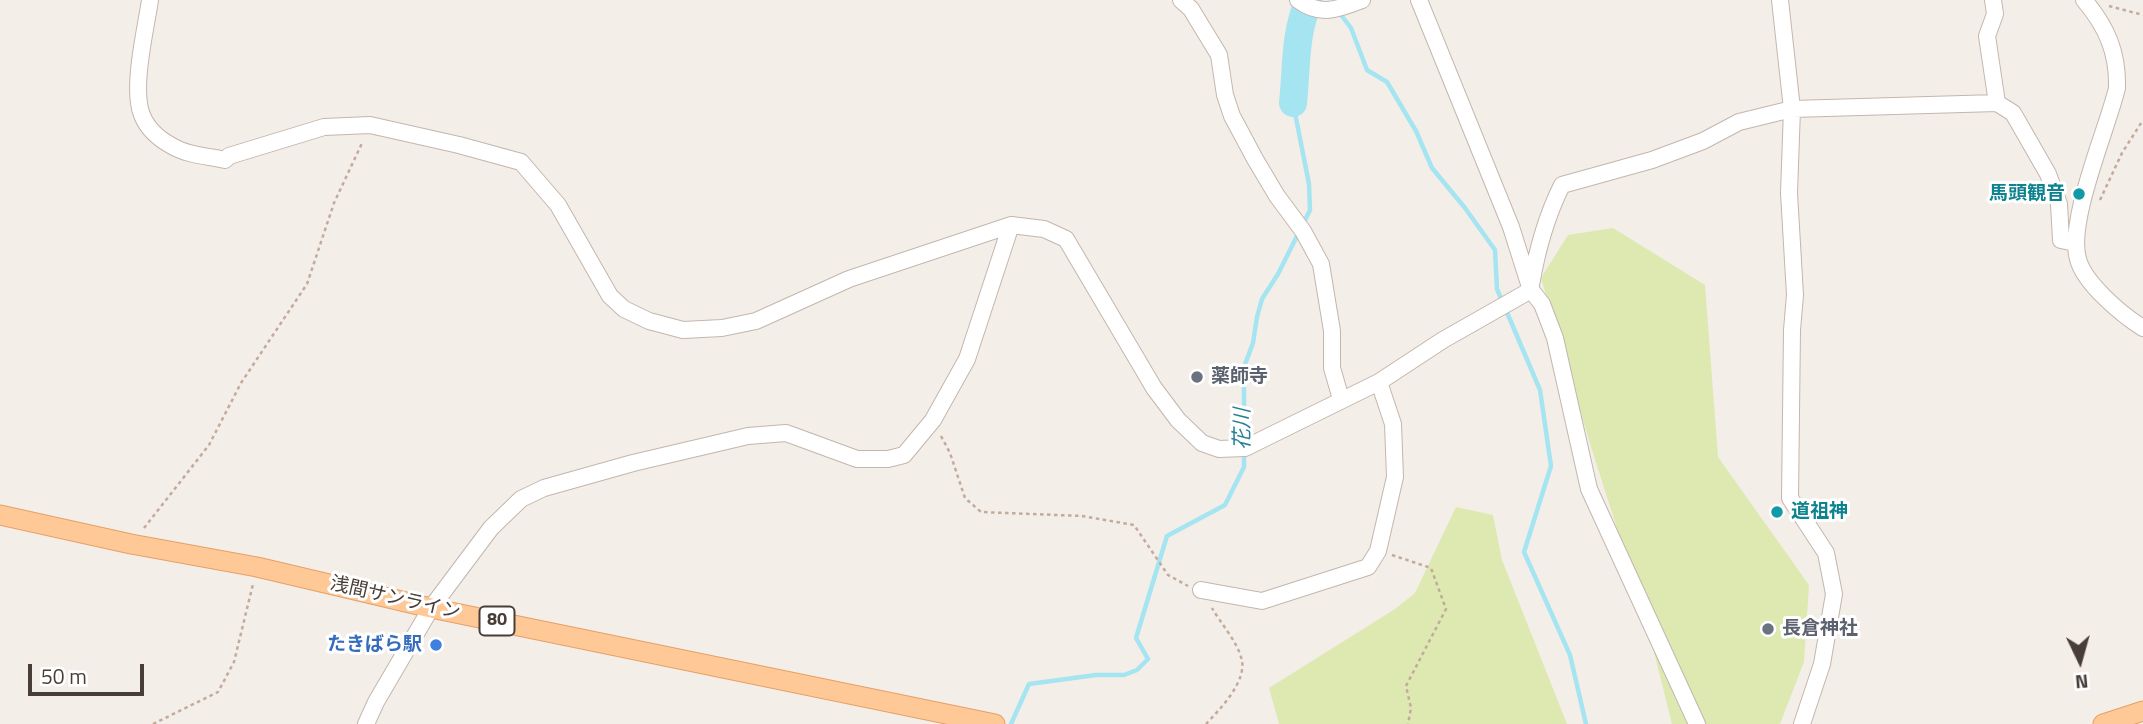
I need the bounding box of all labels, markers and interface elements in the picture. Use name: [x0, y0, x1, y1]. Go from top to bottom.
place label: 馬頭観音: [1989, 183, 2065, 205]
marker: 馬頭観音: [2071, 186, 2087, 202]
place label: 薬師寺: [1211, 366, 1268, 388]
marker: 薬師寺: [1189, 369, 1205, 385]
water label: 花川: [1231, 408, 1257, 450]
place label: 道祖神: [1791, 501, 1848, 523]
marker: 道祖神: [1769, 504, 1785, 520]
street label: 浅間サンライン: [328, 573, 462, 625]
road number: 80: [480, 606, 514, 636]
place label: 長倉神社: [1782, 618, 1858, 640]
marker: 長倉神社: [1760, 621, 1776, 637]
north arrow: [2045, 626, 2115, 696]
place label: たきばら駅: [327, 634, 422, 656]
marker: たきばら駅: [428, 637, 444, 653]
scale bar: [32, 650, 147, 694]
text: 50 m: [41, 660, 87, 692]
text: N: [2074, 667, 2090, 697]

